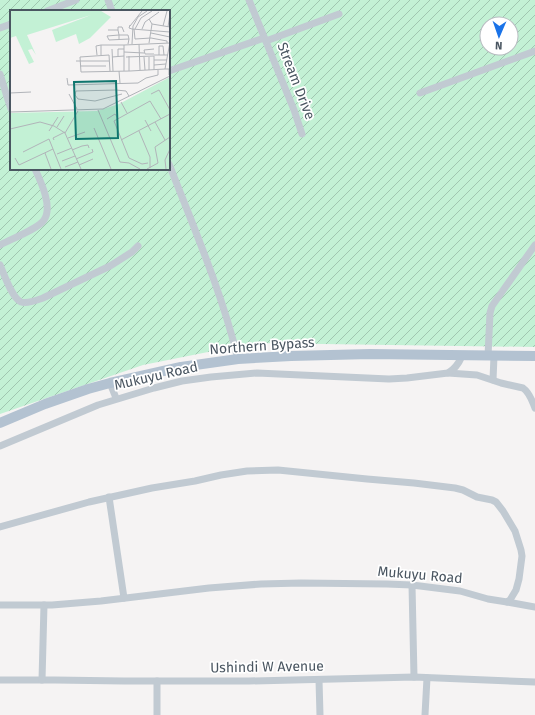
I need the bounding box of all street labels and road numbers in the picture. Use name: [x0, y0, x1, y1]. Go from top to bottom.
street label: Stream Drive: [273, 40, 319, 122]
street label: Northern Bypass: [209, 334, 316, 358]
street label: Mukuyu Road: [113, 358, 199, 394]
street label: Mukuyu Road: [377, 563, 463, 587]
street label: Ushindi W Avenue: [210, 658, 324, 676]

